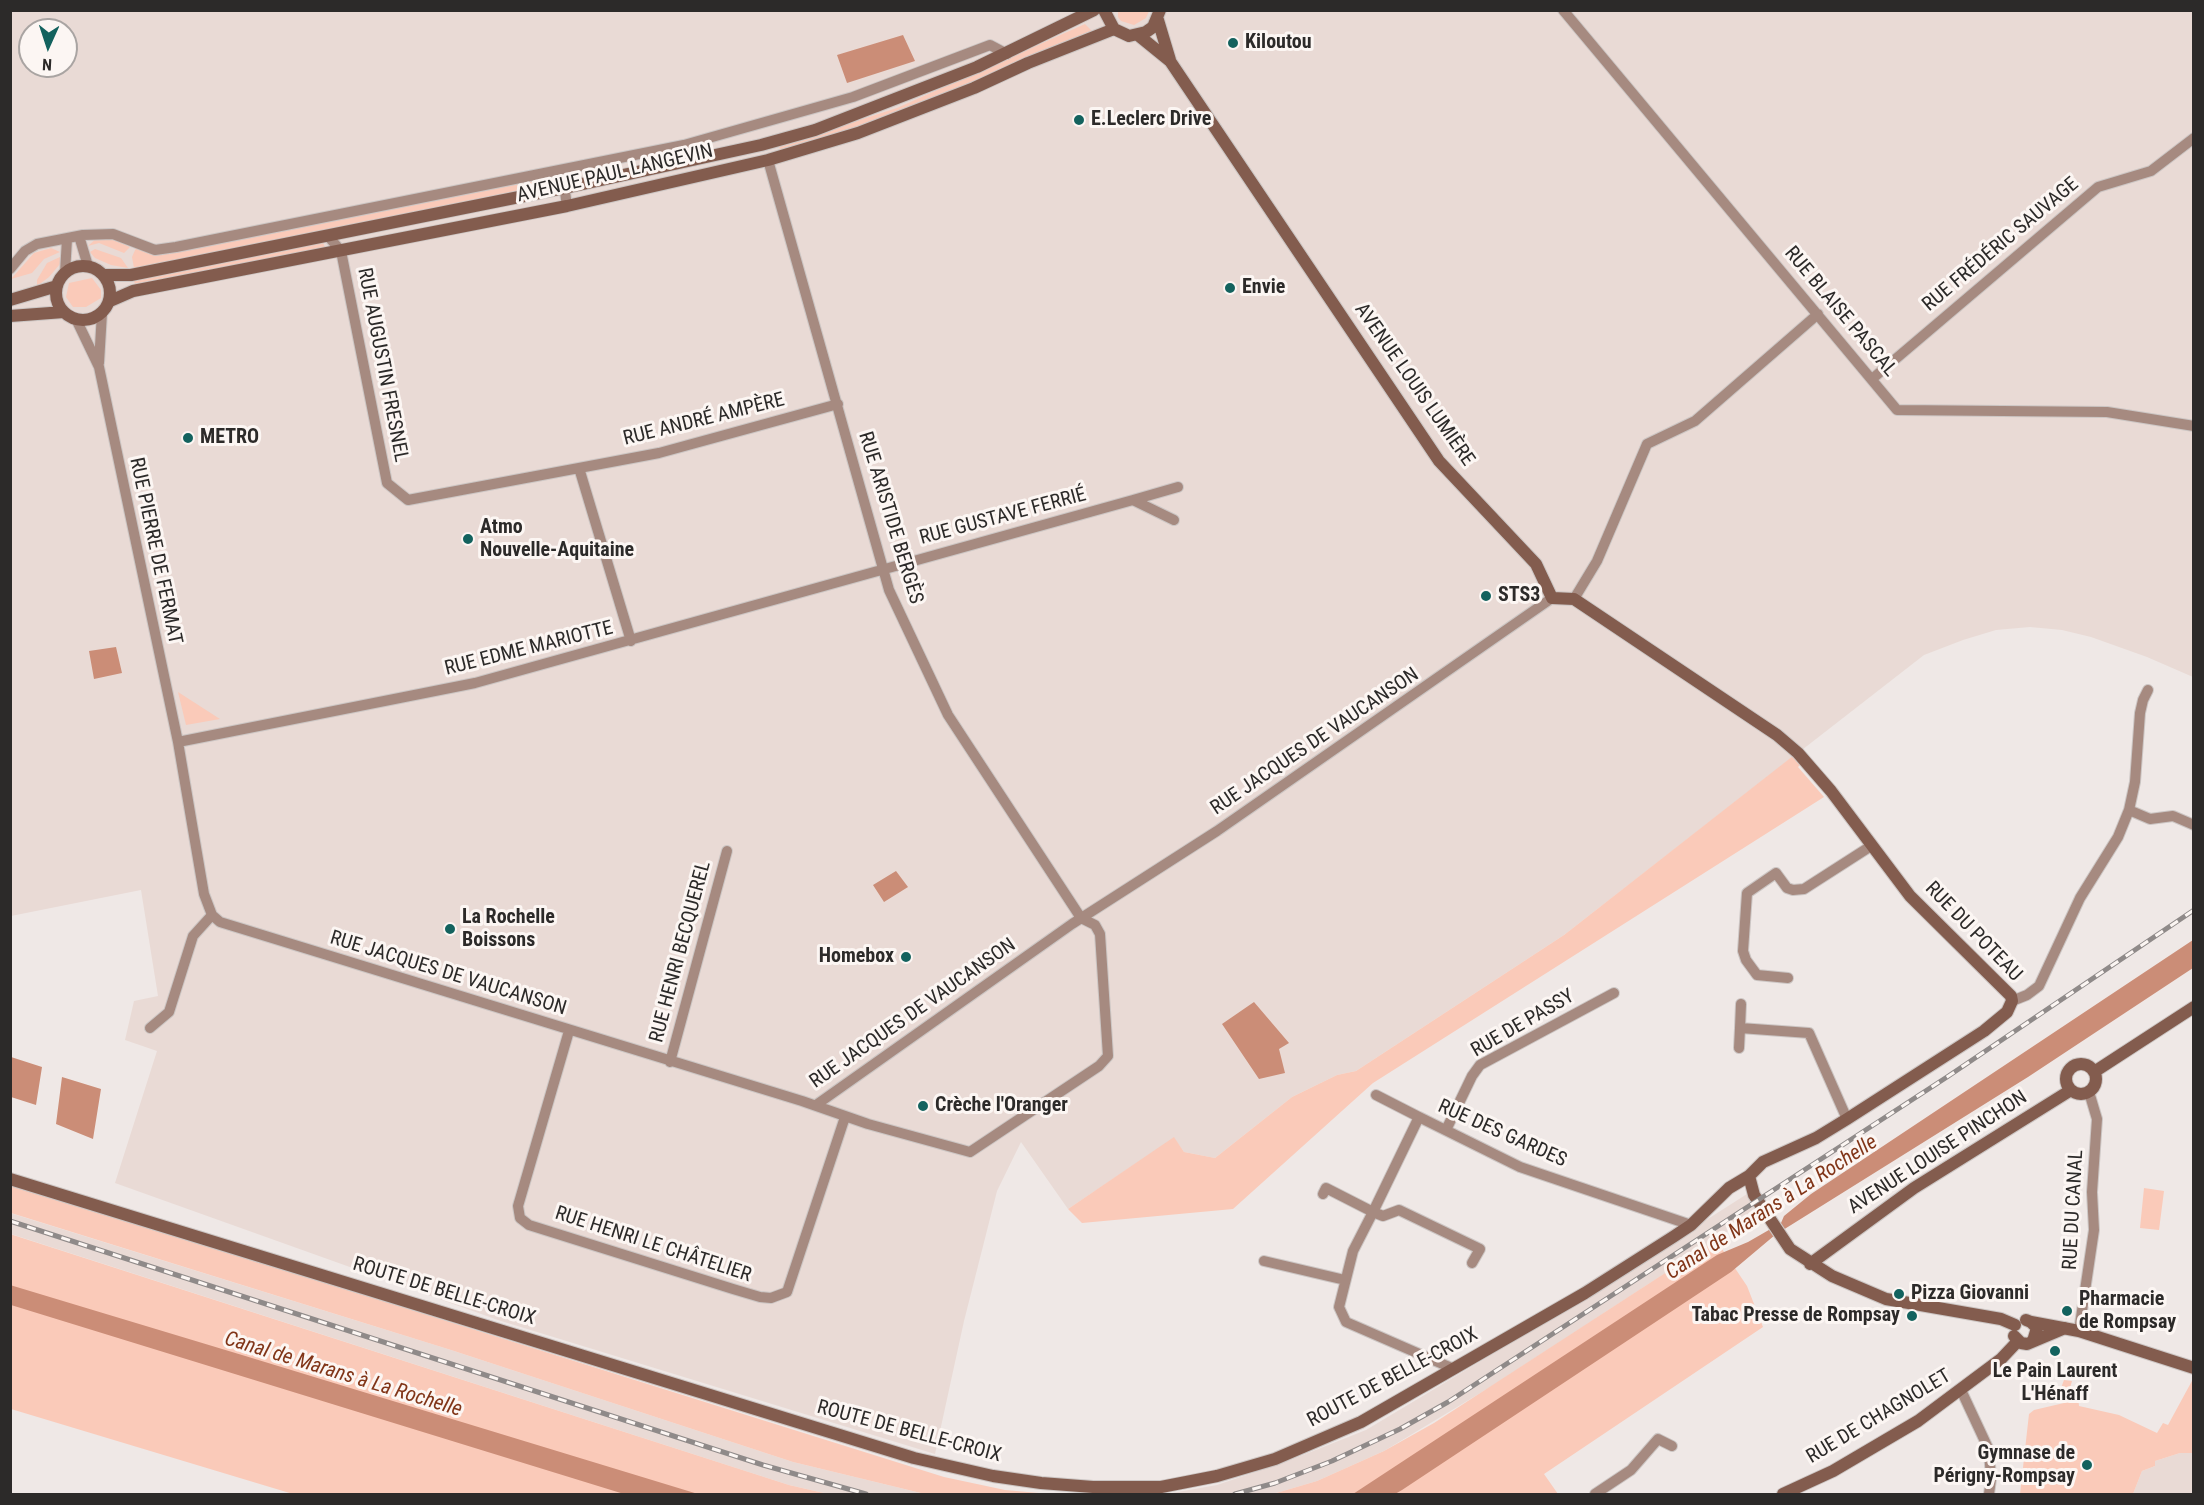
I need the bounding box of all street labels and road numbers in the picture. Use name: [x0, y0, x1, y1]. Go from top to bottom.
street label: AVENUE PAUL LANGEVIN: [515, 140, 715, 208]
street label: RUE FRÉDÉRIC SAUVAGE: [1918, 173, 2084, 317]
street label: RUE BLAISE PASCAL: [1779, 242, 1901, 382]
street label: RUE AUGUSTIN FRESNEL: [351, 266, 413, 464]
street label: AVENUE LOUIS LUMIÈRE: [1349, 299, 1479, 471]
street label: RUE ANDRÉ AMPÈRE: [621, 388, 787, 452]
street label: RUE ARISTIDE BERGÈS: [852, 429, 928, 607]
street label: RUE PIERRE DE FERMAT: [123, 455, 187, 647]
street label: RUE GUSTAVE FERRIÉ: [917, 483, 1089, 551]
street label: RUE EDME MARIOTTE: [442, 616, 616, 682]
street label: RUE JACQUES DE VAUCANSON: [1206, 663, 1424, 821]
street label: RUE HENRI BECQUEREL: [645, 859, 717, 1045]
street label: RUE DU POTEAU: [1919, 877, 2027, 987]
street label: RUE JACQUES DE VAUCANSON: [327, 927, 569, 1021]
street label: RUE JACQUES DE VAUCANSON: [805, 934, 1021, 1094]
street label: RUE DE PASSY: [1467, 985, 1579, 1063]
street label: AVENUE LOUISE PINCHON: [1844, 1086, 2032, 1220]
street label: RUE DES GARDES: [1434, 1095, 1570, 1173]
street label: RUE DU CANAL: [2059, 1149, 2089, 1271]
street label: RUE HENRI LE CHÂTELIER: [552, 1202, 754, 1288]
street label: ROUTE DE BELLE-CROIX: [350, 1253, 538, 1331]
street label: ROUTE DE BELLE-CROIX: [1304, 1323, 1482, 1433]
street label: RUE DE CHAGNOLET: [1803, 1364, 1955, 1470]
street label: ROUTE DE BELLE-CROIX: [814, 1396, 1004, 1468]

